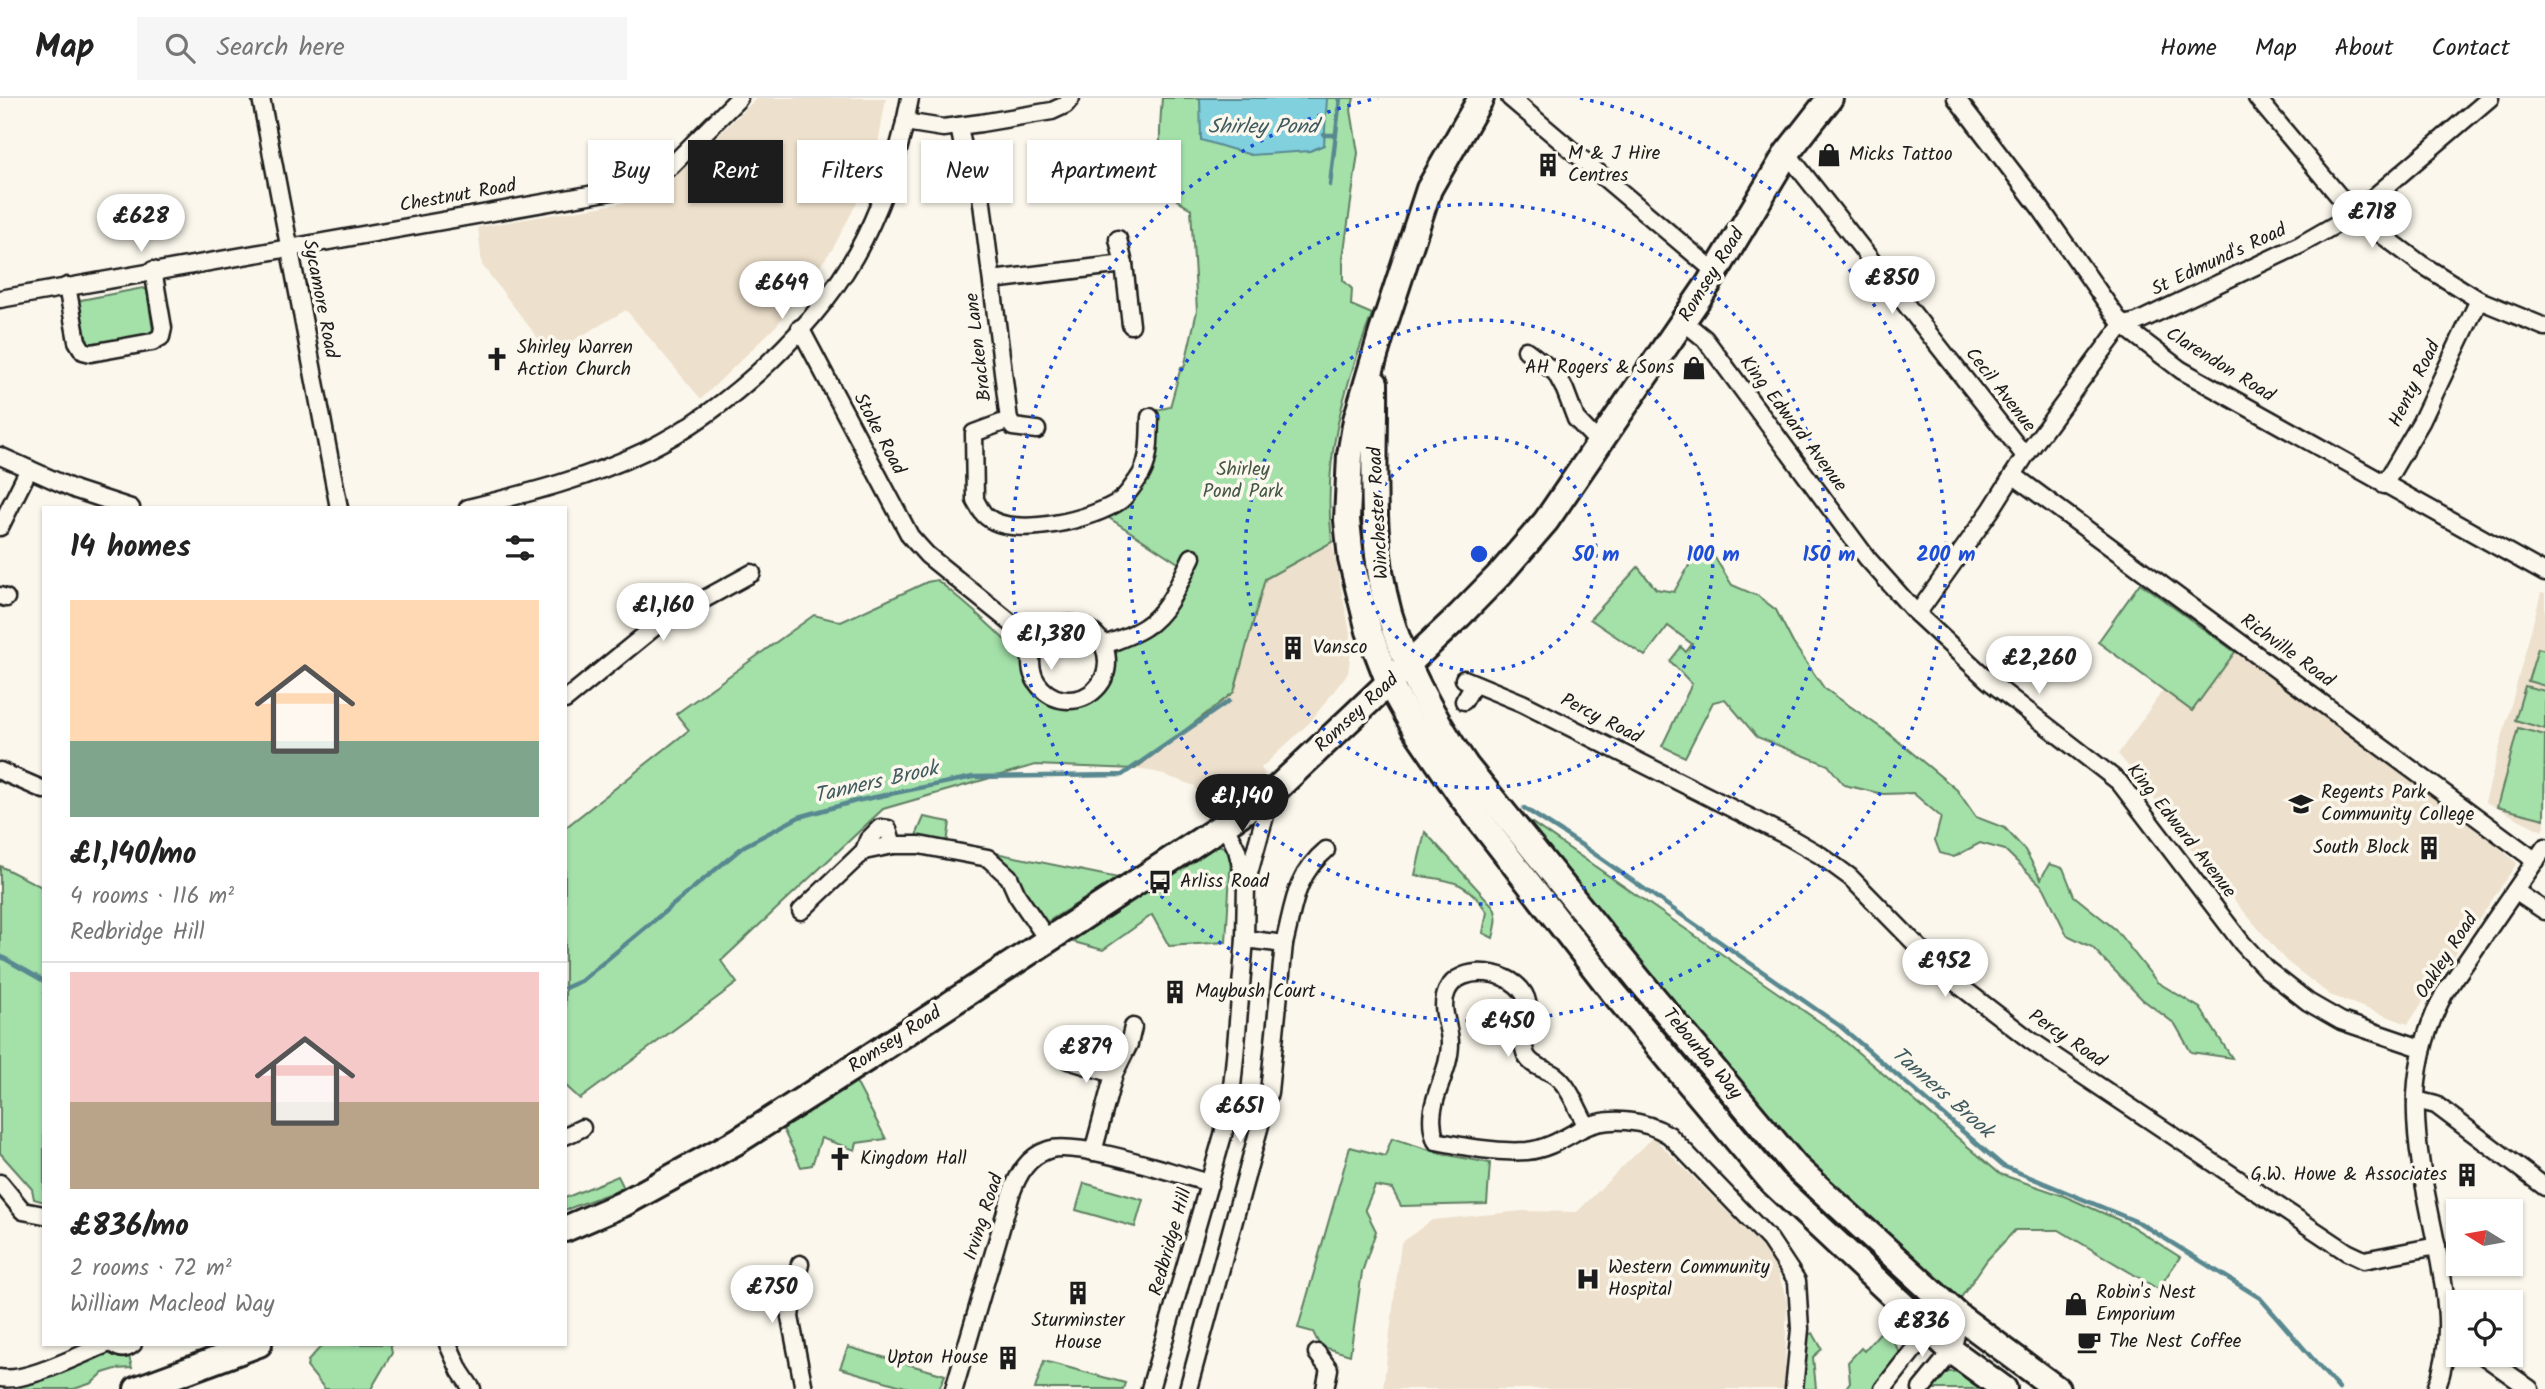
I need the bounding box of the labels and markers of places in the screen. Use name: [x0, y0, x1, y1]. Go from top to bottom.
place label: M & J Hire Centres: [1568, 139, 1661, 191]
place label: Micks Tattoo: [1849, 140, 1953, 170]
shop icon: Micks Tattoo: [1815, 141, 1843, 169]
building icon: M & J Hire Centres: [1534, 151, 1562, 179]
pin: £718: [2331, 190, 2413, 250]
pin: £628: [100, 194, 182, 254]
pin: £850: [1851, 256, 1933, 316]
pin: £649: [741, 262, 823, 321]
place label: Shirley Warren Action Church: [517, 333, 633, 385]
church icon: Shirley Warren Action Church: [483, 345, 511, 373]
place label: AH Rogers & Sons: [1525, 353, 1674, 383]
shop icon: AH Rogers & Sons: [1680, 354, 1708, 382]
centre of rings: [1467, 542, 1491, 566]
pin: £1,160: [606, 584, 720, 643]
pin: £1,380: [994, 612, 1108, 672]
place label: Vansco: [1313, 633, 1367, 663]
building icon: Vansco: [1279, 634, 1307, 662]
pin: £2,260: [1982, 636, 2096, 696]
pin: £1,140: [1185, 774, 1299, 834]
place label: Regents Park Community College: [2321, 778, 2475, 830]
school or university icon: Regents Park Community College: [2287, 790, 2315, 818]
place label: South Block: [2313, 833, 2409, 863]
building icon: South Block: [2415, 834, 2443, 862]
place label: Arliss Road: [1180, 867, 1269, 897]
bus stop icon: Arliss Road: [1146, 868, 1174, 896]
pin: £952: [1904, 940, 1986, 999]
place label: Maybush Court: [1195, 977, 1316, 1007]
building icon: Maybush Court: [1161, 978, 1189, 1006]
pin: £450: [1467, 1000, 1549, 1059]
pin: £879: [1045, 1026, 1127, 1085]
pin: £651: [1199, 1084, 1281, 1144]
place label: Kingdom Hall: [860, 1144, 967, 1174]
church icon: Kingdom Hall: [826, 1145, 854, 1173]
place label: G.W. Howe & Associates: [2250, 1160, 2447, 1190]
building icon: G.W. Howe & Associates: [2453, 1161, 2481, 1189]
place label: Western Community Hospital: [1608, 1253, 1771, 1305]
hospital icon: Western Community Hospital: [1574, 1265, 1602, 1293]
pin: £750: [731, 1266, 813, 1325]
place label: Robin's Nest Emporium: [2096, 1278, 2196, 1330]
building icon: Sturminster House: [1064, 1279, 1092, 1307]
shop icon: Robin's Nest Emporium: [2062, 1290, 2090, 1318]
pin: £836: [1881, 1300, 1963, 1359]
place label: Sturminster House: [1032, 1306, 1126, 1358]
place label: The Nest Coffee: [2109, 1327, 2242, 1357]
cafe icon: The Nest Coffee: [2075, 1328, 2103, 1356]
place label: Upton House: [887, 1343, 988, 1373]
building icon: Upton House: [994, 1344, 1022, 1372]

